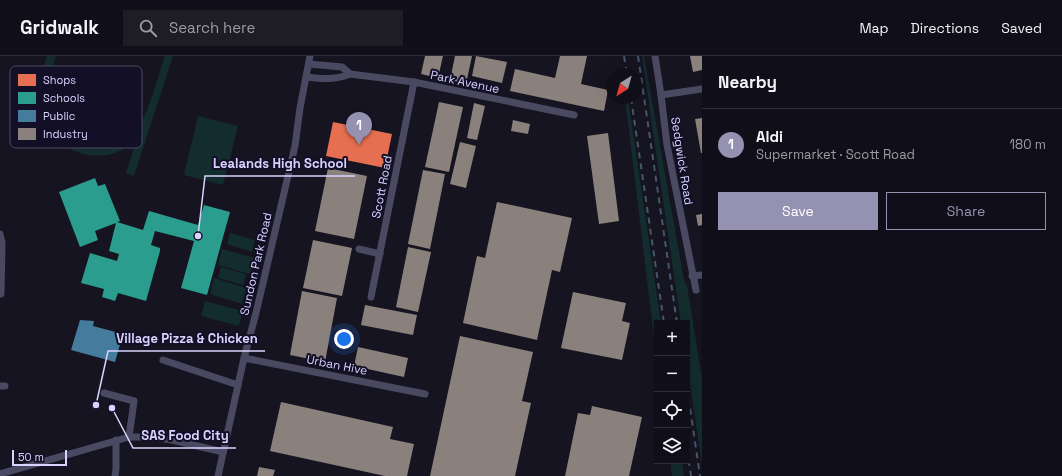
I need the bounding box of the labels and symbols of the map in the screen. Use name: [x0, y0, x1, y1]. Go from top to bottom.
legend: [10, 66, 142, 148]
street label: Park Avenue: [429, 67, 501, 97]
north arrow: [606, 68, 642, 104]
text: Shops: [43, 73, 76, 87]
text: Schools: [43, 91, 85, 105]
text: Public: [43, 109, 75, 123]
pin: 1: [346, 112, 372, 145]
street label: Sedgwick Road: [667, 116, 697, 206]
text: Industry: [43, 127, 88, 141]
callout: Lealands High School: [205, 151, 355, 176]
street label: Scott Road: [368, 154, 396, 220]
text: Lealands High School: [213, 155, 347, 172]
street label: Sundon Park Road: [236, 211, 276, 317]
callout: Village Pizza & Chicken: [108, 326, 265, 351]
your location: [334, 329, 354, 349]
text: Village Pizza & Chicken: [116, 330, 258, 347]
street label: Urban Hive: [305, 351, 369, 379]
callout: SAS Food City: [133, 423, 236, 448]
text: SAS Food City: [141, 427, 229, 444]
scale bar: [12, 448, 67, 467]

